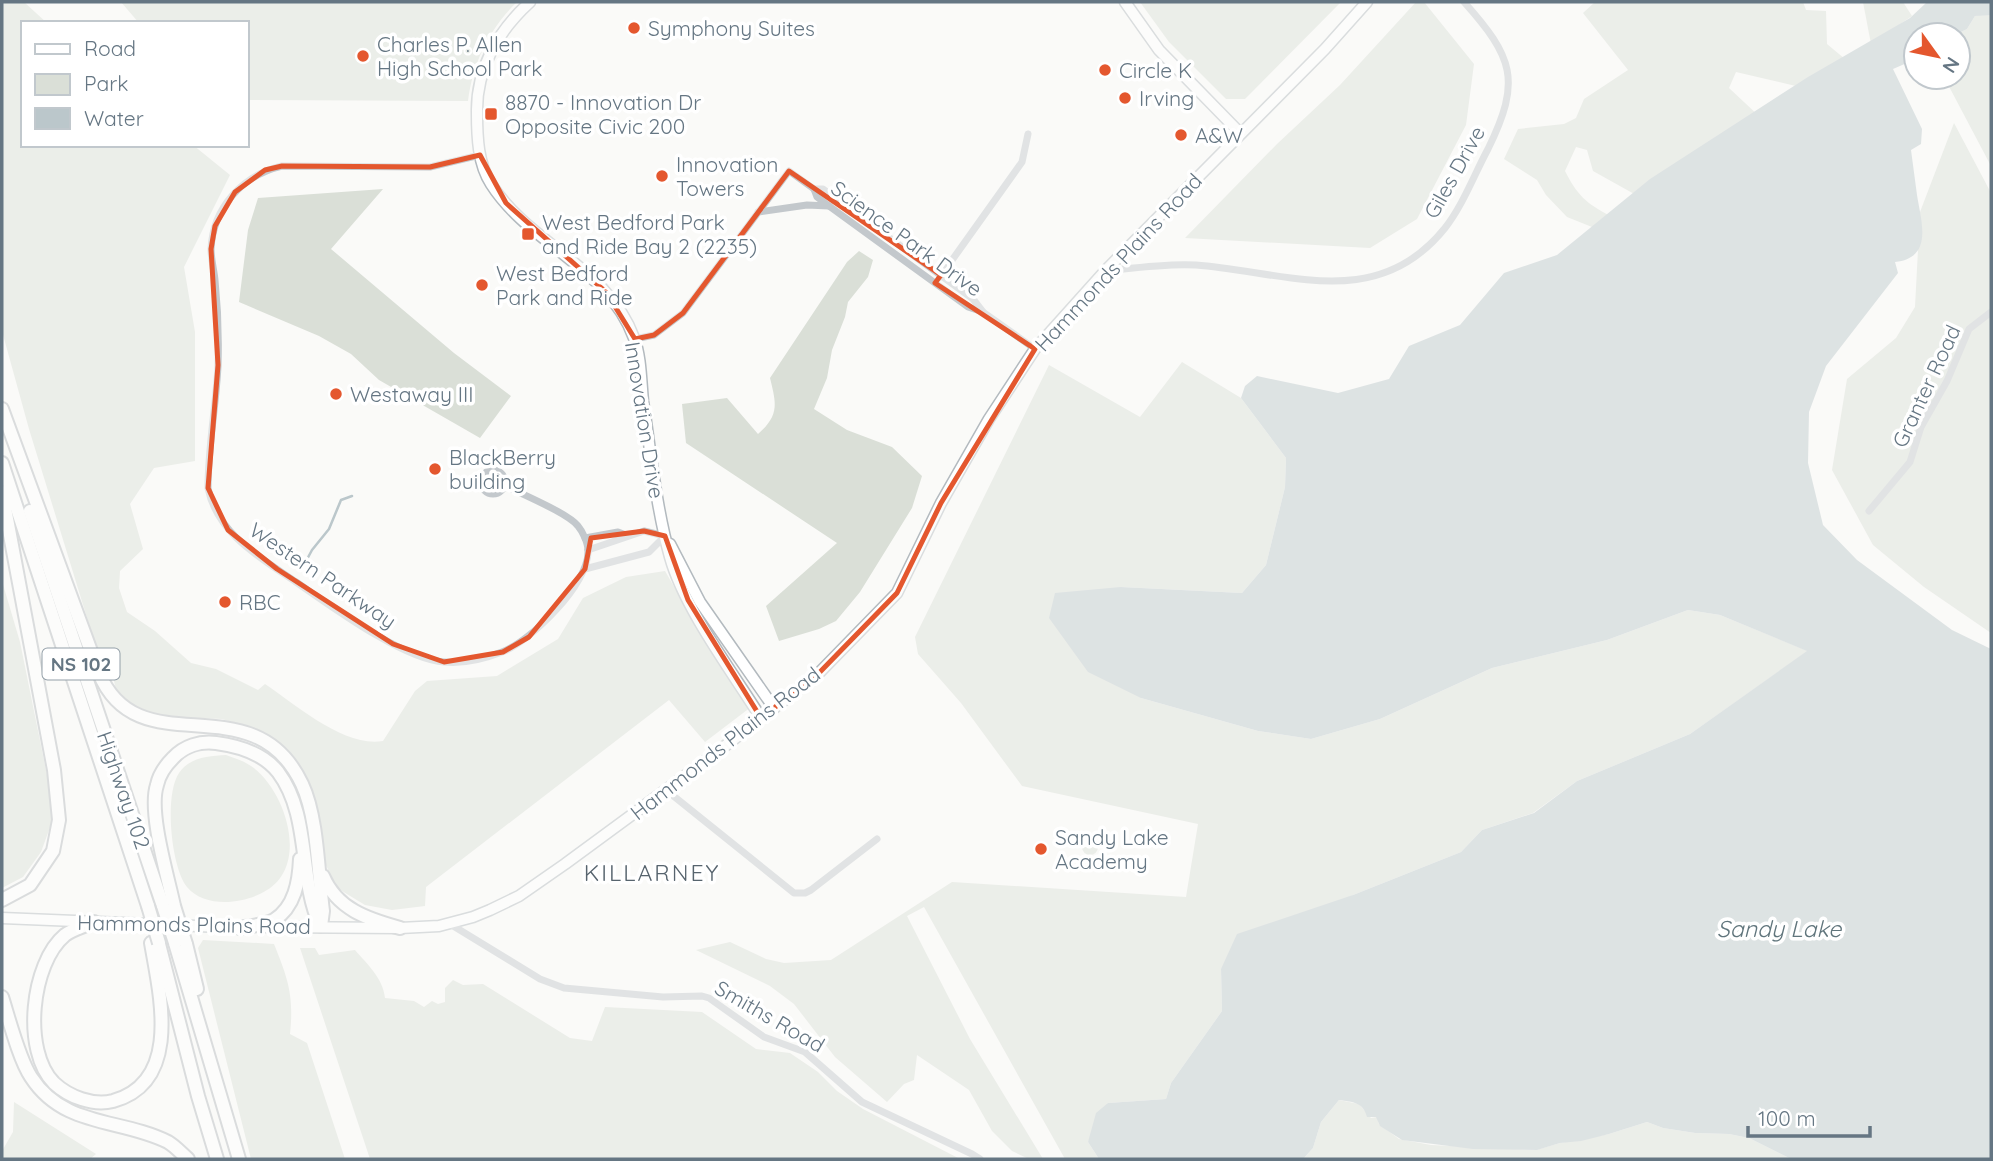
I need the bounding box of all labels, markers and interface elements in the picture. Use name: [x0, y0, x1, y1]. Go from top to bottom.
place label: Symphony Suites: [648, 15, 815, 41]
marker: Symphony Suites: [626, 20, 642, 36]
legend: [21, 21, 248, 147]
north arrow: [1902, 21, 1972, 91]
place label: Charles P. Allen High School Park: [377, 31, 542, 81]
text: Road: [84, 35, 136, 61]
marker: Charles P. Allen High School Park: [355, 48, 371, 64]
text: N: [1937, 53, 1965, 78]
place label: Circle K: [1119, 57, 1192, 83]
marker: Circle K: [1097, 62, 1113, 78]
text: Park: [84, 70, 128, 96]
place label: Irving: [1139, 85, 1194, 111]
place label: 8870 - Innovation Dr Opposite Civic 200: [505, 89, 701, 139]
marker: Irving: [1117, 90, 1133, 106]
text: Water: [84, 105, 144, 131]
marker: 8870 - Innovation Dr Opposite Civic 200: [483, 106, 499, 122]
street label: Giles Drive: [1418, 121, 1490, 223]
place label: A&W: [1195, 122, 1243, 148]
marker: A&W: [1173, 127, 1189, 143]
place label: Innovation Towers: [676, 151, 778, 201]
marker: Innovation Towers: [654, 168, 670, 184]
street label: Hammonds Plains Road: [1029, 168, 1207, 356]
street label: Science Park Drive: [826, 174, 988, 302]
place label: West Bedford Park and Ride Bay 2 (2235): [542, 209, 757, 259]
marker: West Bedford Park and Ride Bay 2 (2235): [520, 226, 536, 242]
place label: West Bedford Park and Ride: [496, 260, 633, 310]
marker: West Bedford Park and Ride: [474, 277, 490, 293]
street label: Granter Road: [1886, 321, 1966, 451]
street label: Innovation Drive: [620, 340, 670, 500]
place label: Westaway III: [350, 381, 473, 407]
marker: Westaway III: [328, 386, 344, 402]
place label: BlackBerry building: [449, 444, 556, 494]
marker: BlackBerry building: [427, 461, 443, 477]
street label: Western Parkway: [245, 516, 401, 634]
place label: RBC: [239, 589, 281, 615]
marker: RBC: [217, 594, 233, 610]
road number: NS 102: [42, 649, 119, 680]
street label: Hammonds Plains Road: [625, 661, 825, 825]
street label: Highway 102: [92, 728, 156, 852]
place label: Sandy Lake Academy: [1055, 824, 1169, 874]
marker: Sandy Lake Academy: [1033, 841, 1049, 857]
district label: KILLARNEY: [584, 858, 720, 887]
street label: Hammonds Plains Road: [77, 909, 311, 939]
water label: Sandy Lake: [1717, 914, 1842, 943]
street label: Smiths Road: [711, 974, 829, 1058]
scale bar: [1748, 1094, 1870, 1138]
text: 100 m: [1758, 1105, 1816, 1131]

